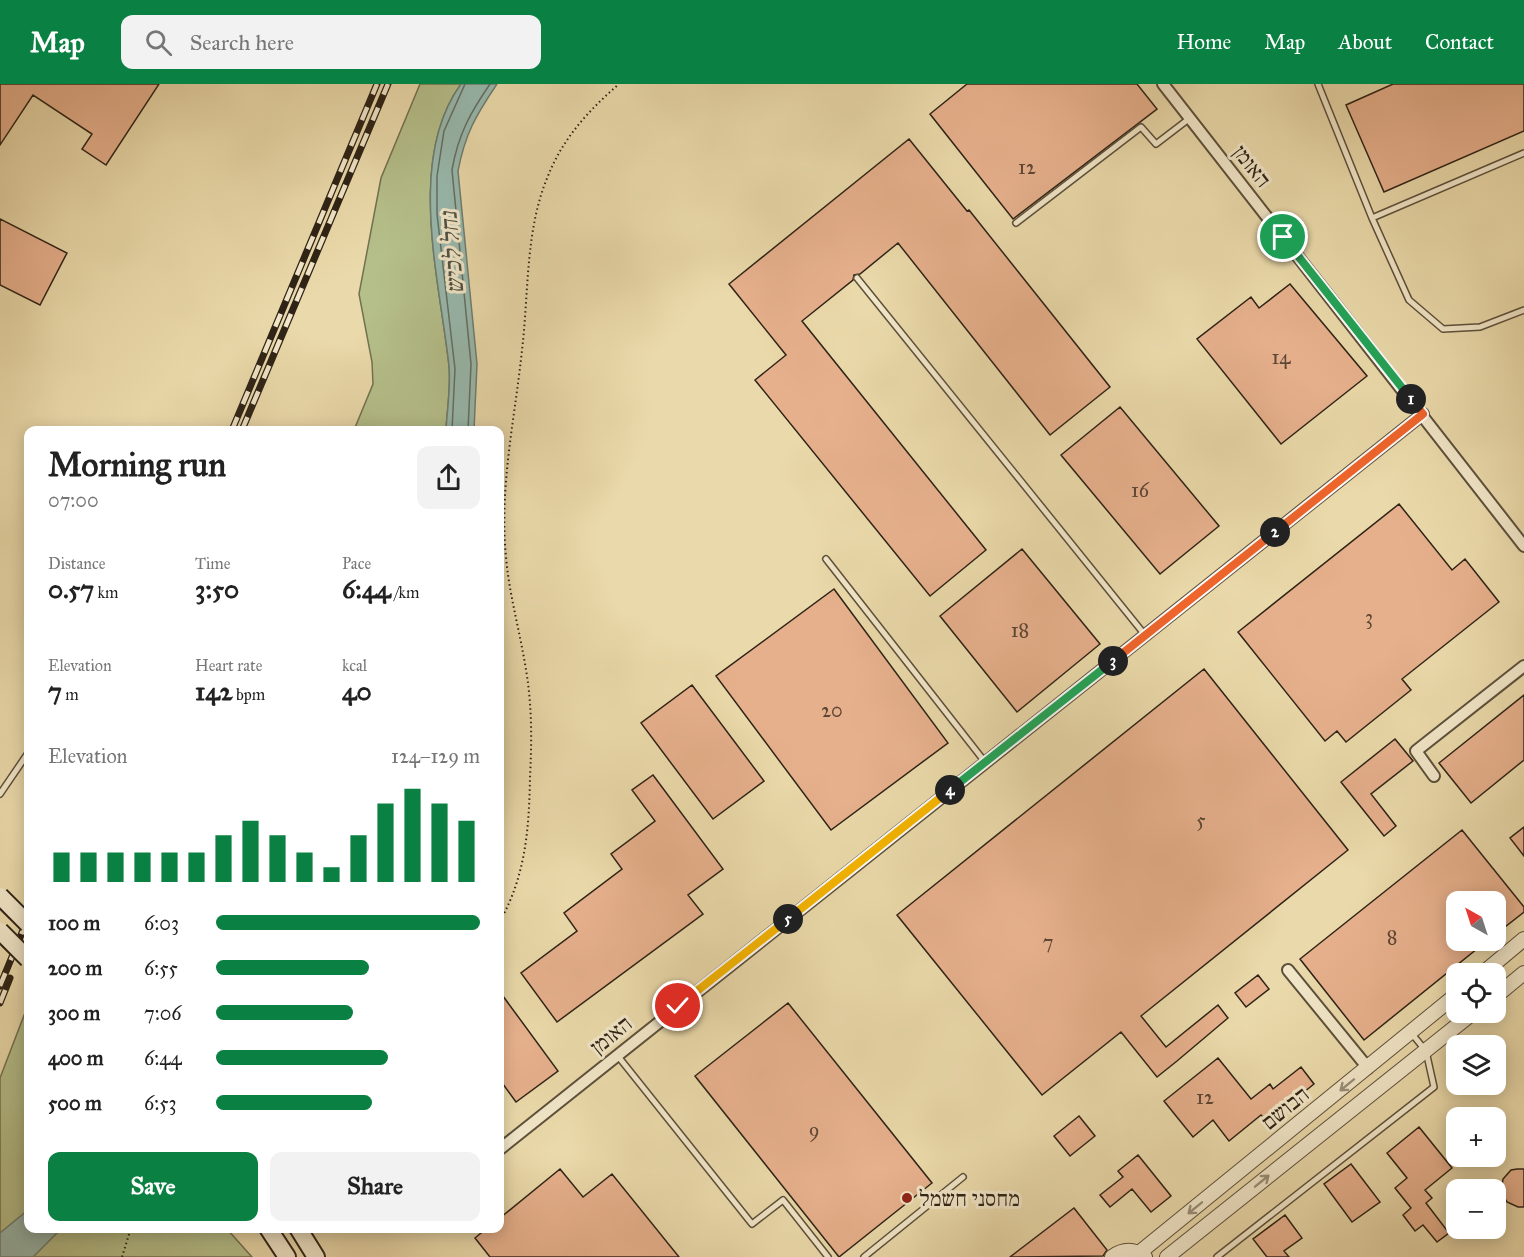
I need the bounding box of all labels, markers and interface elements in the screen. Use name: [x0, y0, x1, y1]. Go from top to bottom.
search box: [121, 15, 541, 69]
text: Map: [30, 25, 85, 60]
icon: search: [142, 26, 175, 59]
text: Search here: [190, 29, 294, 56]
text: Home: [1176, 29, 1231, 55]
text: Map: [1264, 29, 1305, 55]
text: About: [1338, 29, 1392, 55]
text: Contact: [1425, 29, 1494, 55]
street label: האומן: [1227, 139, 1277, 193]
house number: 12: [1018, 155, 1036, 179]
water label: נחל לכיש: [433, 209, 471, 295]
pin: [1257, 211, 1308, 262]
icon: arrive: [1266, 220, 1299, 253]
house number: 14: [1271, 345, 1291, 369]
pin: 1: [1396, 384, 1426, 414]
text: 1: [1408, 389, 1414, 408]
text: Morning run: [48, 445, 226, 485]
button: share: [417, 446, 480, 509]
house number: 16: [1131, 478, 1150, 502]
text: 07:00: [48, 488, 99, 512]
pin: 2: [1260, 517, 1290, 547]
text: 2: [1271, 522, 1279, 541]
text: Distance: [48, 554, 105, 573]
text: Time: [195, 554, 230, 573]
text: Pace: [342, 554, 371, 573]
text: 0.57: [48, 573, 94, 605]
text: 3:50: [195, 573, 239, 605]
text: 6:44: [342, 573, 391, 605]
text: km: [94, 583, 118, 602]
text: /km: [391, 583, 419, 602]
house number: 3: [1365, 605, 1373, 629]
house number: 18: [1011, 618, 1029, 642]
pin: 3: [1098, 646, 1128, 676]
text: 3: [1110, 651, 1116, 670]
text: Elevation: [48, 656, 112, 675]
text: Heart rate: [195, 656, 262, 675]
text: kcal: [342, 656, 367, 675]
text: 7: [48, 675, 62, 707]
text: 142: [195, 675, 233, 707]
text: 40: [342, 675, 372, 707]
text: m: [62, 685, 79, 704]
text: bpm: [233, 685, 265, 704]
house number: 20: [821, 698, 843, 722]
text: Elevation: [48, 744, 127, 768]
text: 124–129 m: [391, 744, 480, 768]
pin: 4: [935, 775, 965, 805]
text: 4: [946, 780, 954, 799]
house number: 5: [1196, 808, 1206, 832]
north arrow: [1446, 891, 1506, 951]
map controls: [1446, 891, 1506, 1239]
pin: 5: [773, 904, 803, 934]
text: 5: [784, 909, 792, 928]
text: 100 m: [48, 911, 100, 935]
text: 6:03: [144, 911, 179, 935]
house number: 8: [1387, 925, 1397, 949]
house number: 7: [1043, 930, 1053, 954]
text: 200 m: [48, 956, 102, 980]
text: 6:55: [144, 956, 178, 980]
button: locate: [1446, 963, 1506, 1023]
pin: [652, 980, 703, 1031]
icon: check: [661, 989, 694, 1022]
text: 300 m: [48, 1001, 100, 1025]
text: 7:06: [144, 1001, 182, 1025]
street label: האומן: [585, 1010, 637, 1060]
button: layers: [1446, 1035, 1506, 1095]
text: 400 m: [48, 1046, 104, 1070]
text: 6:44: [144, 1046, 182, 1070]
one-way arrow: [1339, 1079, 1355, 1092]
street label: הבושם: [1256, 1081, 1314, 1135]
house number: 12: [1196, 1085, 1214, 1109]
text: 500 m: [48, 1091, 102, 1115]
text: 6:53: [144, 1091, 177, 1115]
button: +: [1446, 1107, 1506, 1167]
house number: 9: [809, 1118, 819, 1142]
button: Save: [48, 1152, 258, 1221]
button: Share: [270, 1152, 480, 1221]
one-way arrow: [1254, 1175, 1270, 1188]
button: −: [1446, 1179, 1506, 1239]
place label: מחסני חשמל: [919, 1185, 1020, 1212]
marker: מחסני חשמל: [900, 1191, 914, 1205]
one-way arrow: [1187, 1201, 1203, 1214]

